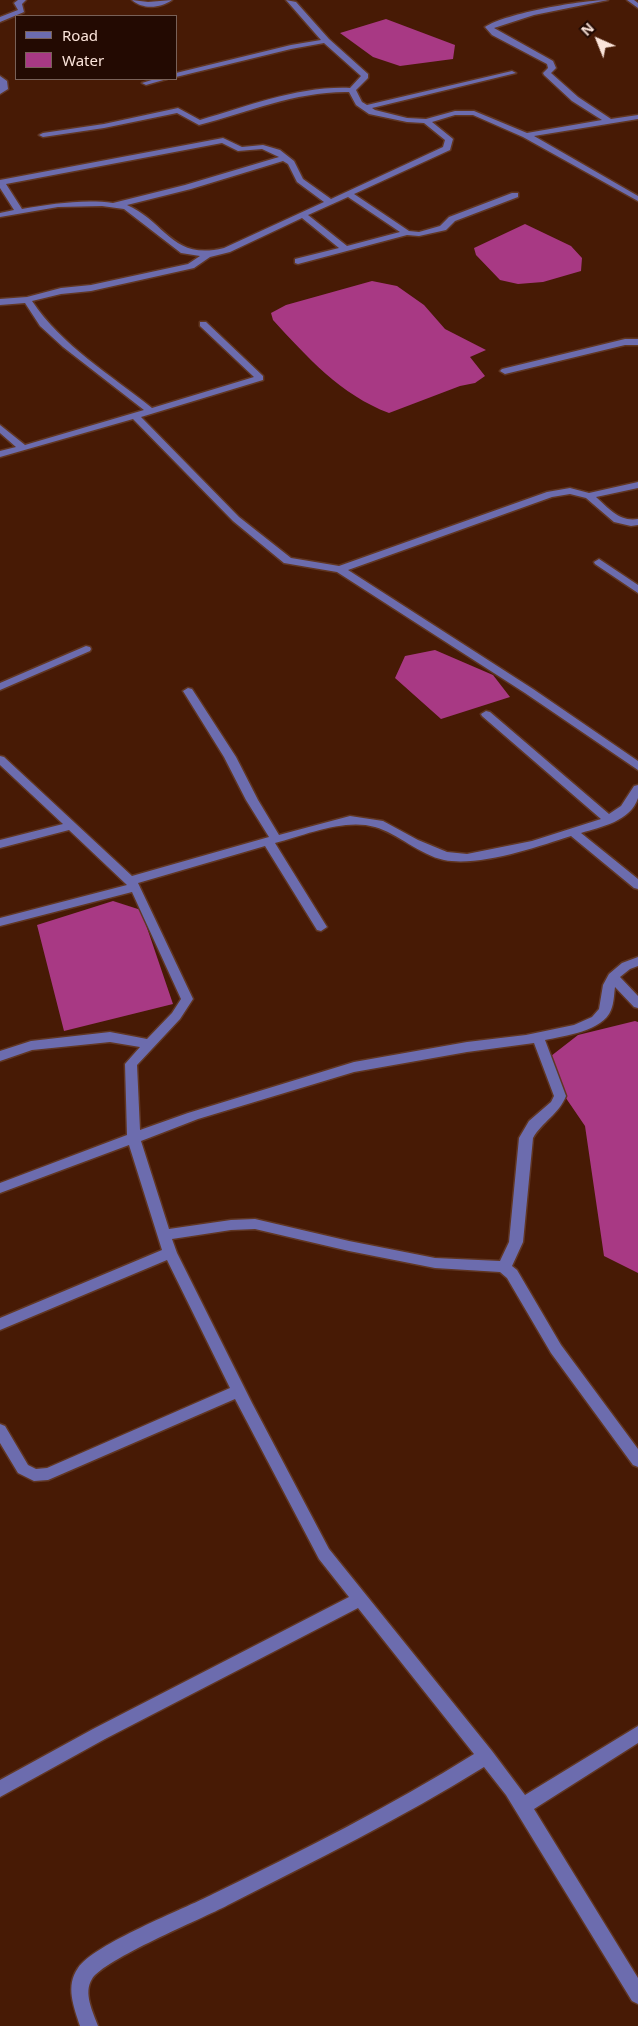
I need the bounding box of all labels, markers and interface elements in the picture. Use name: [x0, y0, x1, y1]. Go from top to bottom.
legend: [15, 15, 178, 80]
north arrow: [573, 15, 623, 65]
text: N: [577, 18, 598, 40]
text: Road: [62, 25, 98, 45]
text: Water: [62, 50, 104, 70]

